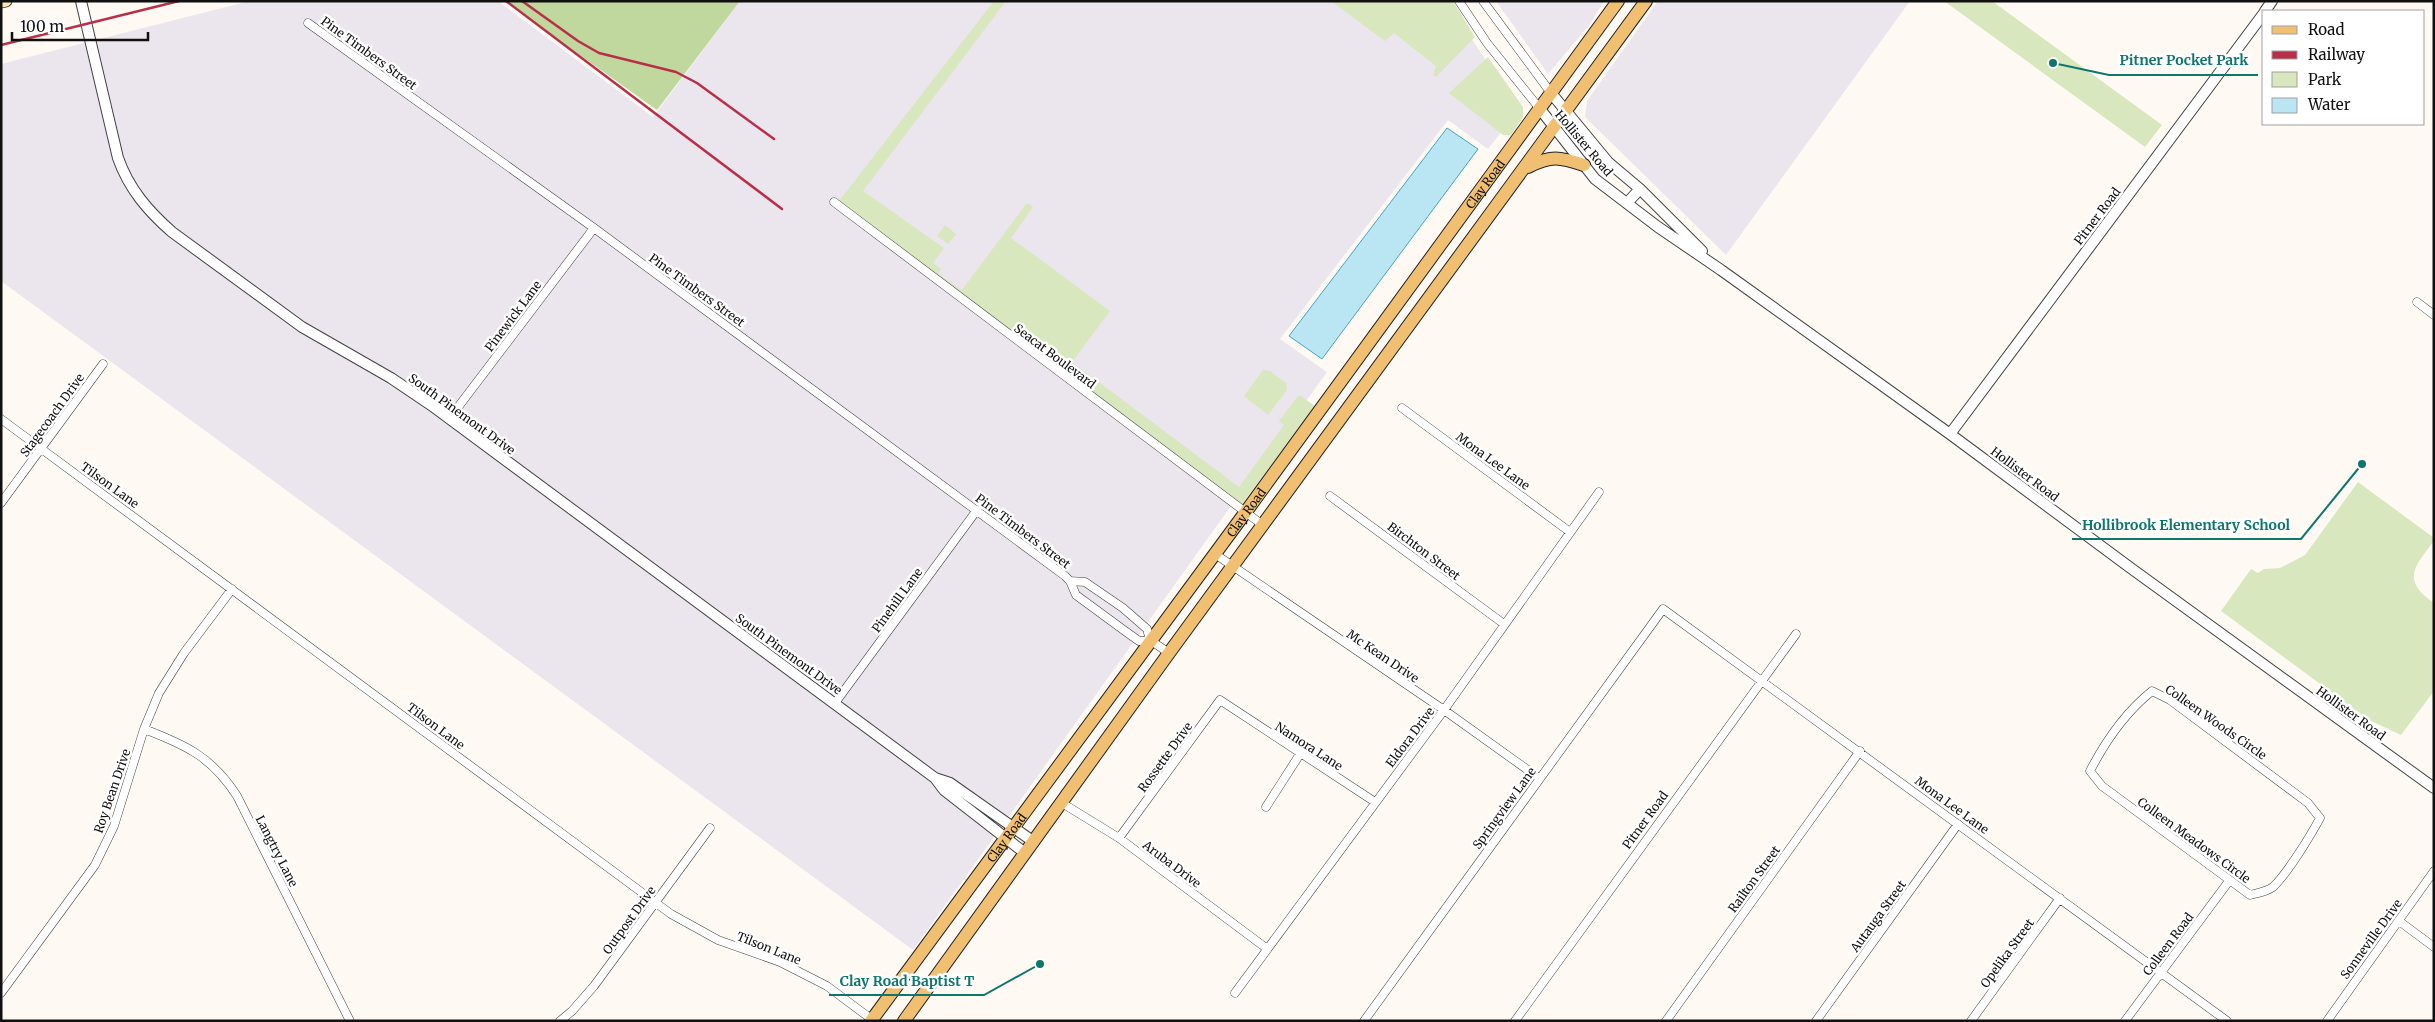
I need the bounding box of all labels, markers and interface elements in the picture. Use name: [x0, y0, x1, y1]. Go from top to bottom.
scale bar: [12, 10, 149, 42]
legend: [2262, 10, 2425, 125]
street label: Pine Timbers Street: [318, 13, 420, 93]
text: 100 m: [20, 17, 64, 36]
text: Road: [2308, 20, 2344, 39]
text: Railway: [2308, 45, 2365, 64]
callout: Pitner Pocket Park: [2109, 46, 2258, 75]
text: Pitner Pocket Park: [2120, 51, 2249, 69]
text: Park: [2308, 70, 2342, 89]
text: Water: [2307, 95, 2351, 114]
street label: Hollister Road: [1552, 107, 1616, 179]
street label: Clay Road: [1462, 157, 1508, 211]
street label: Pitner Road: [2071, 184, 2123, 248]
street label: Pine Timbers Street: [646, 250, 748, 330]
street label: Pinewick Lane: [481, 278, 545, 354]
street label: Seacat Boulevard: [1011, 320, 1099, 392]
street label: Stagecoach Drive: [17, 370, 87, 460]
street label: South Pinemont Drive: [406, 370, 518, 458]
street label: Mona Lee Lane: [1453, 429, 1533, 493]
street label: Hollister Road: [1988, 443, 2062, 505]
street label: Tilson Lane: [78, 459, 142, 511]
street label: Clay Road: [1223, 485, 1268, 539]
street label: Pine Timbers Street: [973, 490, 1074, 572]
callout: Hollibrook Elementary School: [2072, 510, 2301, 539]
text: Hollibrook Elementary School: [2082, 516, 2290, 534]
street label: Birchton Street: [1385, 519, 1464, 583]
street label: Pinehill Lane: [869, 565, 925, 635]
street label: South Pinemont Drive: [733, 610, 845, 698]
street label: Mc Kean Drive: [1344, 626, 1422, 686]
street label: Colleen Woods Circle: [2162, 681, 2270, 763]
street label: Hollister Road: [2314, 683, 2388, 743]
street label: Tilson Lane: [404, 700, 468, 752]
street label: Eldora Drive: [1383, 704, 1437, 770]
street label: Rossette Drive: [1135, 719, 1195, 795]
street label: Namora Lane: [1272, 719, 1346, 773]
street label: Roy Bean Drive: [91, 747, 133, 835]
street label: Springview Lane: [1469, 764, 1539, 852]
street label: Mona Lee Lane: [1912, 773, 1992, 837]
street label: Pitner Road: [1619, 788, 1671, 852]
street label: Colleen Meadows Circle: [2135, 794, 2253, 886]
street label: Clay Road: [983, 810, 1029, 865]
street label: Langtry Lane: [253, 813, 301, 889]
street label: Aruba Drive: [1139, 837, 1204, 891]
street label: Railton Street: [1725, 842, 1783, 915]
street label: Autauga Street: [1846, 877, 1909, 956]
street label: Outpost Drive: [599, 883, 659, 957]
street label: Sonneville Drive: [2337, 896, 2405, 982]
street label: Colleen Road: [2140, 910, 2196, 978]
street label: Opelika Street: [1977, 915, 2037, 990]
street label: Tilson Lane: [735, 928, 803, 968]
callout: Clay Road Baptist T: [829, 966, 984, 995]
text: Clay Road Baptist T: [840, 972, 974, 990]

